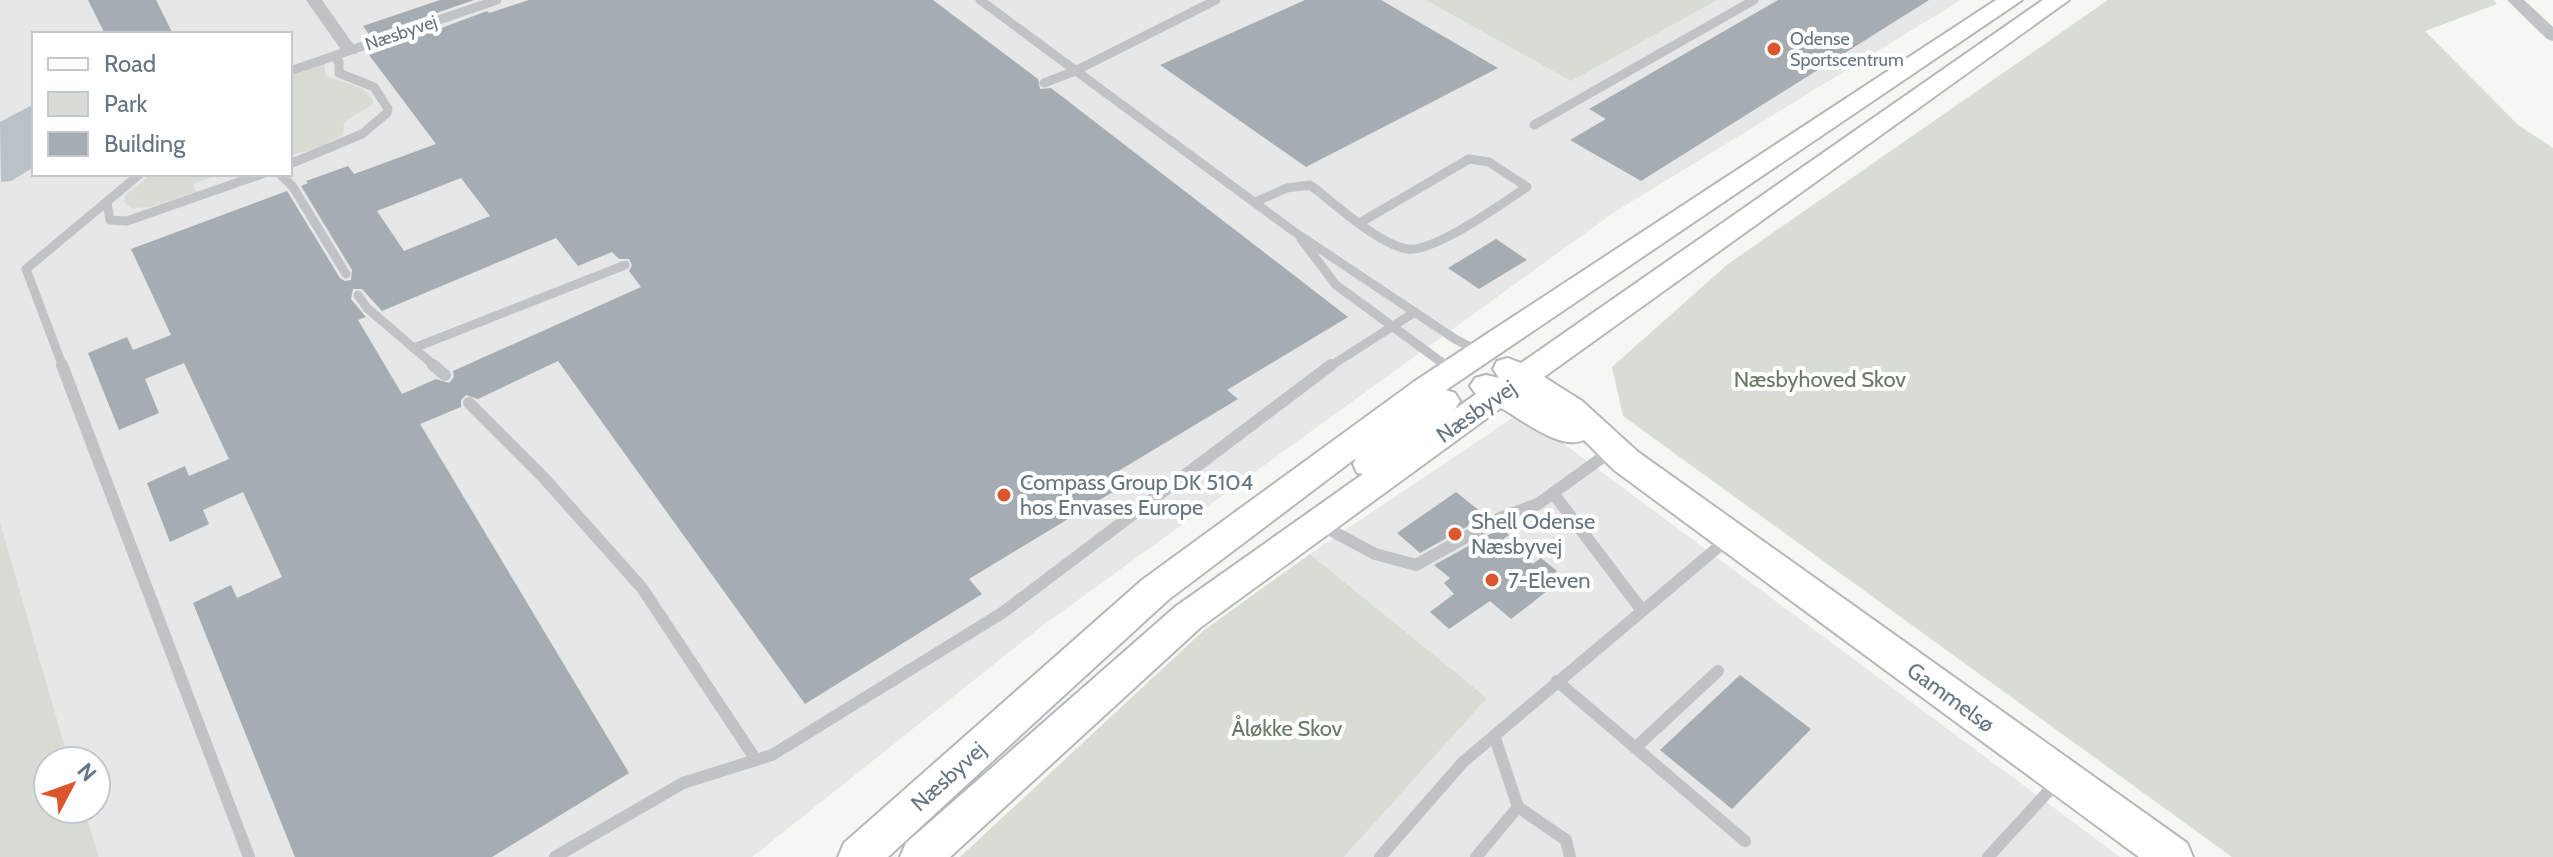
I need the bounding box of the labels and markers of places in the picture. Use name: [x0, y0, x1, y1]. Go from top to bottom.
place label: Odense Sportscentrum: [1790, 28, 1904, 71]
marker: Odense Sportscentrum: [1765, 40, 1783, 58]
place label: Compass Group DK 5104 hos Envases Europe: [1020, 469, 1254, 521]
marker: Compass Group DK 5104 hos Envases Europe: [995, 486, 1013, 504]
place label: Shell Odense Næsbyvej: [1471, 508, 1595, 560]
marker: Shell Odense Næsbyvej: [1446, 525, 1464, 543]
place label: 7-Eleven: [1508, 567, 1591, 594]
marker: 7-Eleven: [1483, 571, 1501, 589]

